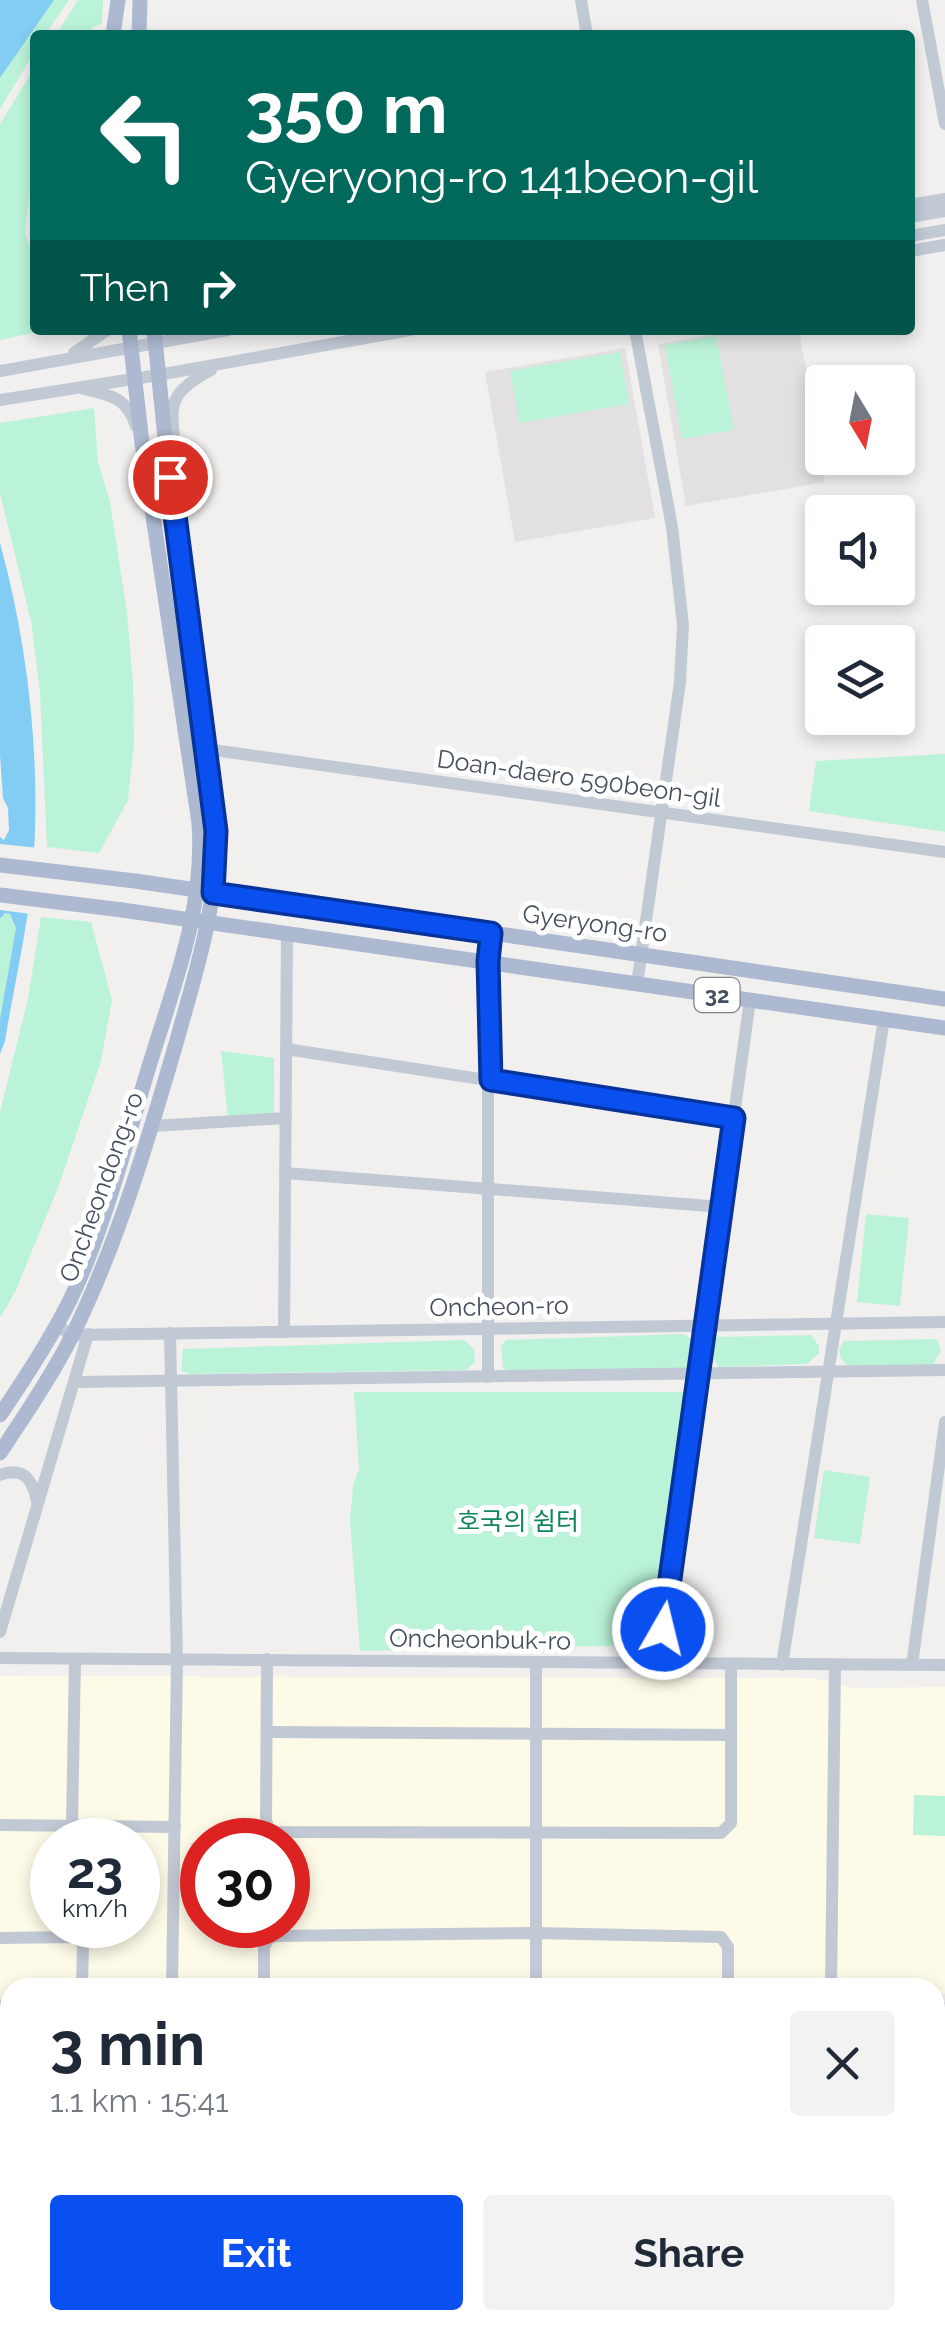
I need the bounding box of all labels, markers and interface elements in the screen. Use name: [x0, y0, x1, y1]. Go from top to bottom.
text: 350 m: [245, 67, 448, 149]
icon: left: [80, 70, 210, 200]
text: Gyeryong-ro 141beon-gil: [245, 151, 758, 204]
icon: right: [190, 260, 245, 315]
text: Then: [80, 265, 170, 310]
north arrow: [805, 365, 915, 475]
map controls: [805, 365, 915, 735]
pin: [128, 435, 213, 520]
icon: arrive: [143, 450, 198, 505]
button: sound: [805, 495, 915, 605]
button: layers: [805, 625, 915, 735]
street label: Doan-daero 590beon-gil: [435, 743, 723, 813]
street label: Gyeryong-ro: [521, 898, 669, 948]
road number: 32: [694, 978, 740, 1012]
street label: Oncheondong-ro: [53, 1088, 149, 1286]
street label: Oncheon-ro: [429, 1290, 569, 1322]
park label: 호국의 쉼터: [457, 1506, 579, 1536]
position arrow: [611, 1577, 715, 1681]
street label: Oncheonbuk-ro: [389, 1622, 571, 1656]
speed limit sign: 30: [180, 1818, 310, 1948]
text: 23: [67, 1841, 123, 1900]
text: km/h: [62, 1893, 128, 1923]
text: 3 min: [50, 2009, 205, 2079]
button: close: [790, 2011, 895, 2116]
text: 1.1 km · 15:41: [50, 2082, 229, 2119]
button: Exit: [50, 2195, 463, 2310]
button: Share: [483, 2195, 895, 2310]

